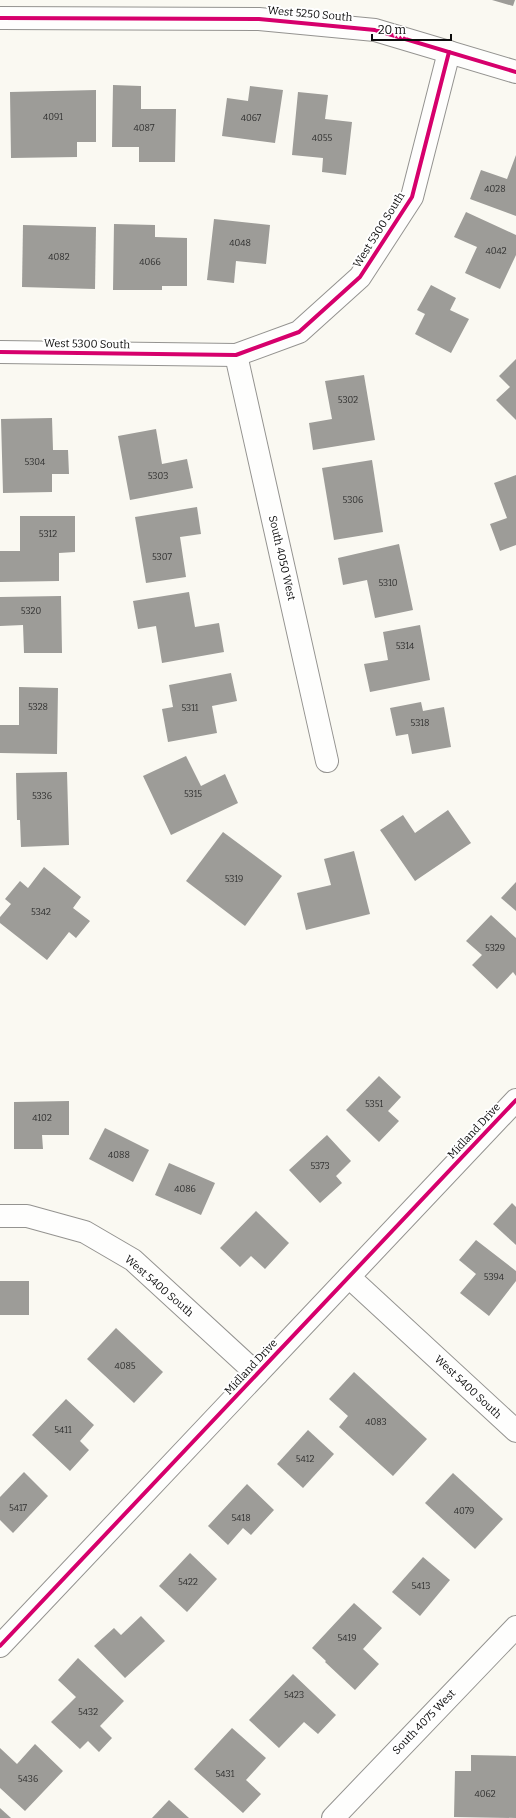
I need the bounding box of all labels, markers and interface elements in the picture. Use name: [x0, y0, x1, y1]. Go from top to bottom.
street label: West 5250 South: [267, 4, 353, 24]
scale bar: [372, 16, 451, 42]
text: 20 m: [378, 23, 407, 37]
house number: 4091: [43, 112, 63, 122]
house number: 4067: [241, 113, 262, 123]
house number: 4087: [134, 123, 155, 133]
house number: 4055: [312, 133, 333, 143]
house number: 4028: [484, 184, 506, 194]
street label: West 5300 South: [351, 190, 407, 270]
house number: 4048: [229, 238, 251, 248]
house number: 4042: [485, 246, 507, 256]
house number: 4082: [48, 252, 70, 262]
house number: 4066: [139, 257, 161, 267]
street label: West 5300 South: [44, 337, 130, 351]
house number: 5302: [338, 395, 358, 405]
house number: 5304: [25, 457, 46, 467]
house number: 5303: [148, 471, 168, 481]
house number: 5306: [343, 495, 363, 505]
street label: South 4050 West: [266, 514, 298, 602]
house number: 5312: [39, 529, 57, 539]
house number: 5307: [152, 552, 172, 562]
house number: 5310: [378, 578, 398, 588]
house number: 5320: [21, 606, 41, 616]
house number: 5314: [396, 641, 415, 651]
house number: 5328: [28, 702, 48, 712]
house number: 5311: [181, 703, 199, 713]
house number: 5318: [411, 718, 429, 728]
house number: 5315: [184, 789, 202, 799]
house number: 5336: [32, 791, 52, 801]
house number: 5319: [225, 874, 243, 884]
house number: 5342: [31, 907, 51, 917]
house number: 5329: [485, 943, 505, 953]
house number: 5351: [365, 1099, 383, 1109]
street label: Midland Drive: [445, 1100, 503, 1162]
house number: 4102: [32, 1113, 52, 1123]
house number: 4088: [108, 1150, 130, 1160]
house number: 5373: [310, 1161, 330, 1171]
house number: 4086: [174, 1184, 196, 1194]
street label: West 5400 South: [122, 1253, 196, 1319]
house number: 5394: [484, 1272, 505, 1282]
street label: Midland Drive: [222, 1336, 280, 1398]
street label: West 5400 South: [432, 1353, 504, 1421]
house number: 4085: [114, 1361, 136, 1371]
house number: 4083: [365, 1417, 387, 1427]
house number: 5411: [54, 1425, 72, 1435]
house number: 5412: [296, 1454, 314, 1464]
house number: 5417: [9, 1503, 28, 1513]
house number: 4079: [454, 1506, 474, 1516]
house number: 5418: [231, 1513, 251, 1523]
house number: 5422: [178, 1577, 198, 1587]
house number: 5413: [412, 1581, 430, 1591]
house number: 5419: [338, 1633, 357, 1643]
street label: South 4075 West: [390, 1687, 458, 1757]
house number: 5423: [284, 1690, 304, 1700]
house number: 5432: [78, 1707, 98, 1717]
house number: 5431: [216, 1769, 235, 1779]
house number: 5436: [18, 1774, 38, 1784]
house number: 4062: [474, 1789, 496, 1799]

